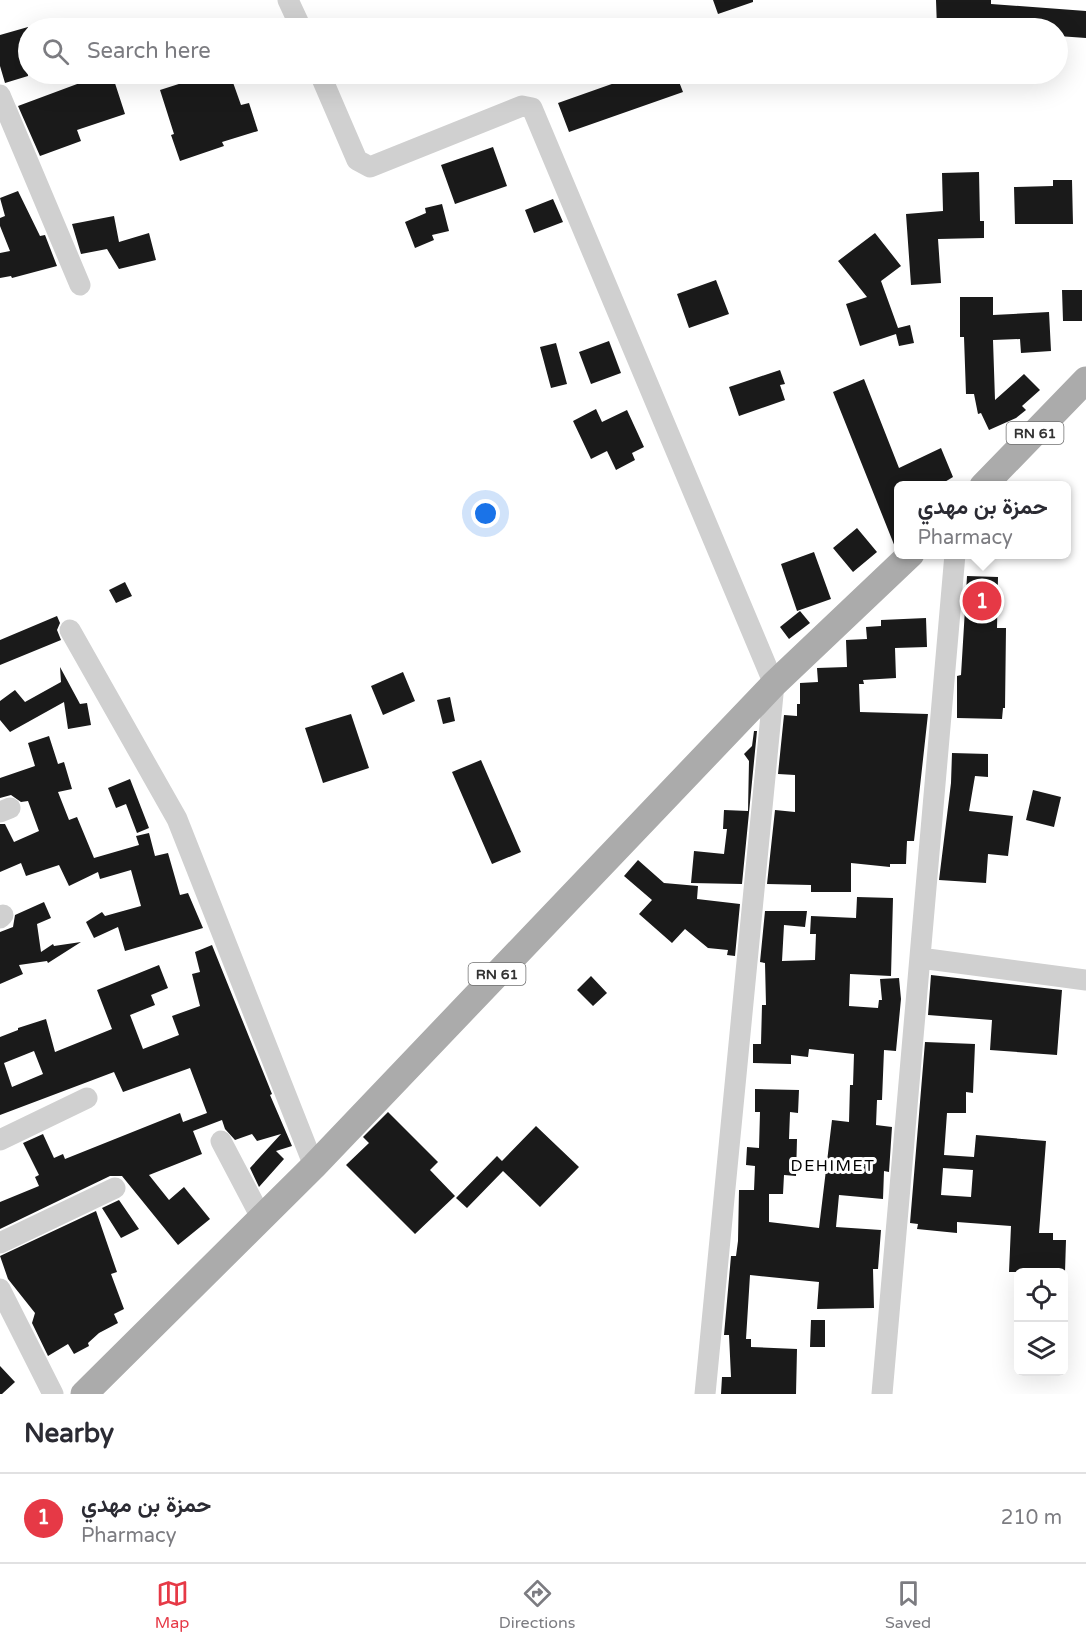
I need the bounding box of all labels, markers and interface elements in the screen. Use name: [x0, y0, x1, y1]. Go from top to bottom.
search box: [18, 18, 1068, 84]
icon: search: [39, 35, 72, 68]
text: Search here: [87, 38, 211, 64]
road number: RN 61: [1006, 422, 1064, 444]
popup: [894, 481, 1071, 559]
text: حمزة بن مهدي: [917, 494, 1048, 520]
your location: [471, 499, 500, 528]
text: Pharmacy: [917, 526, 1013, 550]
pin: 1: [962, 578, 1002, 624]
road number: RN 61: [468, 963, 526, 985]
district label: DEHIMET: [791, 1156, 875, 1176]
map controls: [1014, 1268, 1068, 1376]
button: locate: [1014, 1268, 1068, 1322]
button: layers: [1014, 1322, 1068, 1376]
text: Nearby: [24, 1418, 114, 1449]
text: حمزة بن مهدي: [81, 1492, 211, 1518]
text: 1: [37, 1506, 50, 1530]
text: 210 m: [1001, 1506, 1062, 1530]
text: Pharmacy: [81, 1524, 176, 1548]
tab: Map: [155, 1577, 189, 1633]
tab: Directions: [499, 1577, 575, 1633]
tab: Saved: [885, 1577, 931, 1633]

